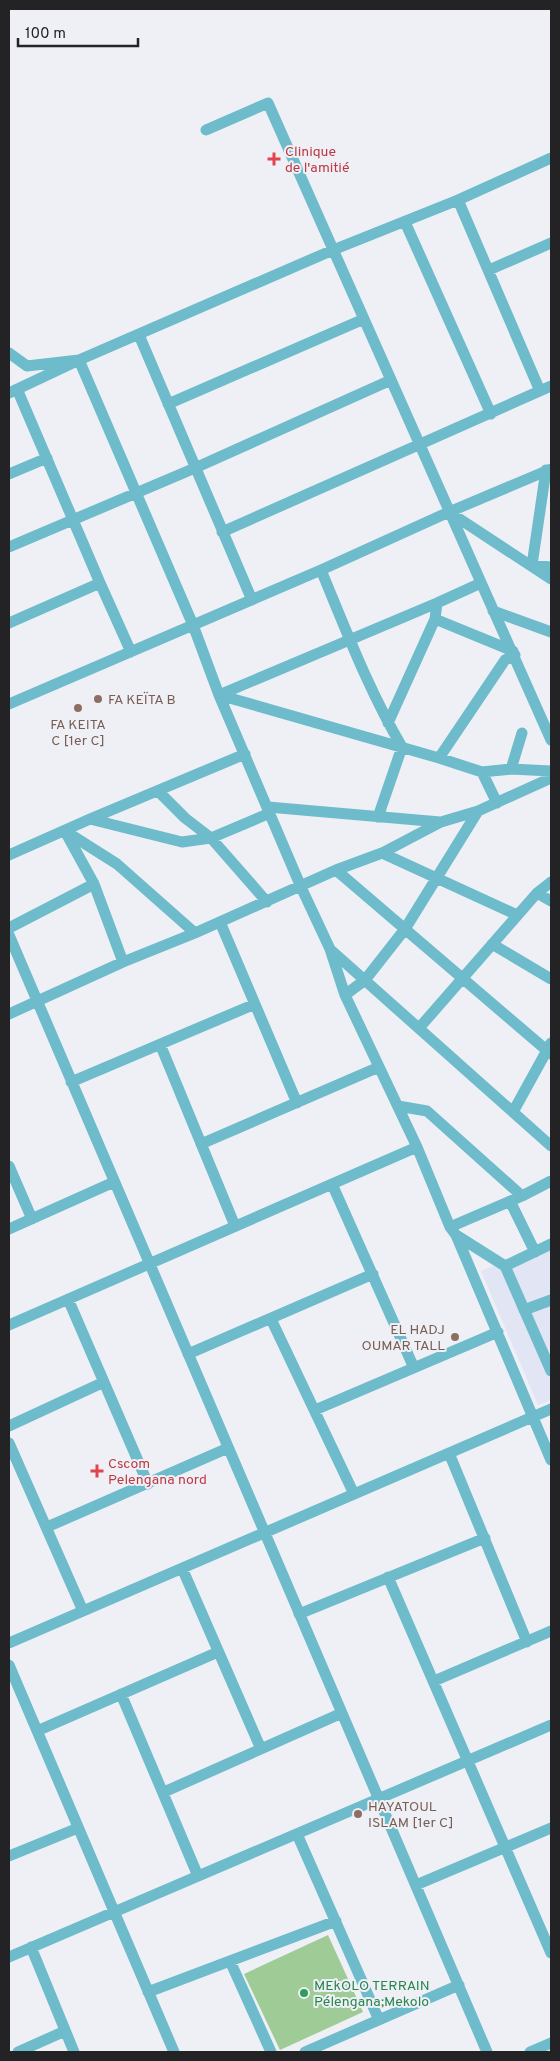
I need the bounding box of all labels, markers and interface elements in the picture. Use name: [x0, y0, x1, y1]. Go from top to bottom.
scale bar: [18, 15, 138, 47]
text: 100 m: [25, 25, 66, 44]
place label: Clinique de l'amitié: [285, 144, 349, 177]
marker: Clinique de l'amitié: [267, 152, 281, 166]
place label: FA KEÏTA B: [108, 691, 176, 709]
marker: FA KEÏTA B: [92, 693, 104, 705]
marker: FA KEITA C [1er C]: [72, 702, 84, 714]
place label: FA KEITA C [1er C]: [50, 717, 106, 750]
place label: EL HADJ OUMAR TALL: [361, 1322, 445, 1355]
marker: EL HADJ OUMAR TALL: [449, 1331, 461, 1343]
place label: Cscom Pelengana nord: [108, 1456, 207, 1489]
marker: Cscom Pelengana nord: [90, 1464, 104, 1478]
place label: HAYATOUL ISLAM [1er C]: [368, 1799, 453, 1832]
marker: HAYATOUL ISLAM [1er C]: [352, 1808, 364, 1820]
place label: MEkOLO TERRAIN Pélengana;Mekolo: [314, 1978, 430, 2011]
marker: MEkOLO TERRAIN Pélengana;Mekolo: [298, 1987, 310, 1999]

